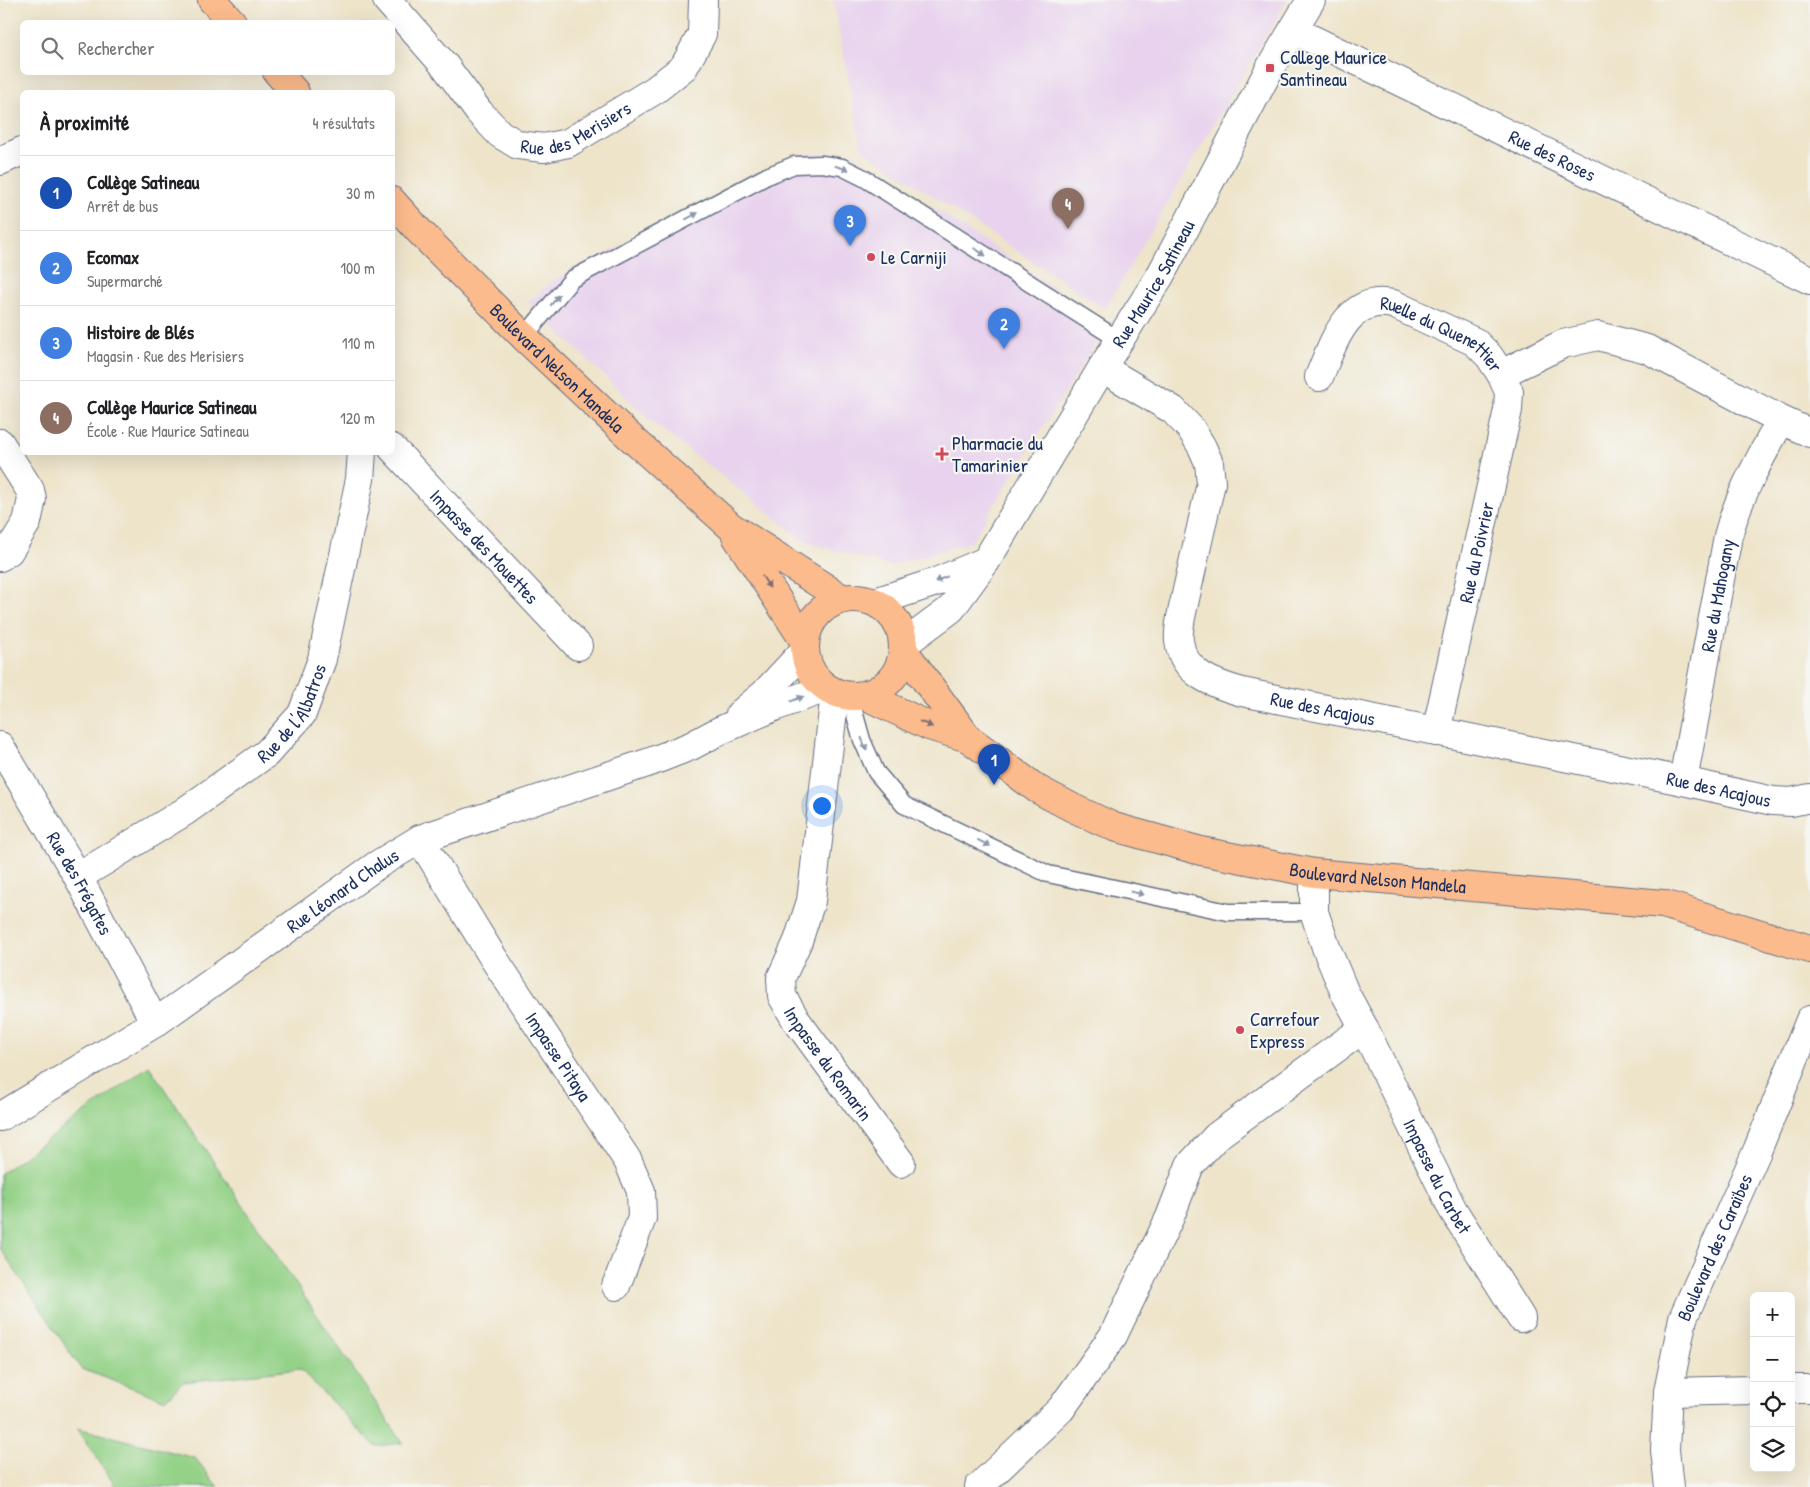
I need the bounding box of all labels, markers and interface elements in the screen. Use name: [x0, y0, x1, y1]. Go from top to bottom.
search box: [20, 20, 395, 75]
icon: search: [38, 34, 66, 62]
text: Rechercher: [78, 35, 155, 61]
place label: College Maurice Santineau: [1280, 44, 1388, 92]
marker: College Maurice Santineau: [1264, 62, 1276, 74]
street label: Rue des Merisiers: [519, 95, 636, 161]
text: À proximité: [40, 108, 129, 137]
text: 4 résultats: [313, 112, 375, 134]
street label: Rue des Roses: [1505, 123, 1600, 187]
one-way arrow: [835, 165, 850, 173]
text: Collège Satineau: [87, 169, 199, 195]
text: 1: [53, 182, 59, 204]
text: 30 m: [346, 182, 375, 204]
pin: 4: [1052, 188, 1084, 229]
text: Arrêt de bus: [87, 195, 158, 217]
pin: 3: [834, 205, 866, 246]
one-way arrow: [685, 212, 699, 220]
street label: Rue Maurice Satineau: [1105, 215, 1201, 352]
text: Ecomax: [87, 244, 139, 270]
place label: Le Carniji: [881, 244, 947, 270]
one-way arrow: [974, 248, 987, 257]
marker: Le Carniji: [865, 251, 877, 263]
text: 2: [52, 257, 60, 279]
text: 100 m: [340, 257, 375, 279]
text: Supermarché: [87, 270, 163, 292]
street label: Ruelle du Quenettier: [1379, 290, 1509, 377]
one-way arrow: [549, 294, 561, 306]
street label: Boulevard Nelson Mandela: [484, 297, 631, 439]
pin: 2: [988, 308, 1020, 349]
text: Histoire de Blés: [87, 319, 194, 345]
text: 3: [52, 332, 60, 354]
text: 110 m: [342, 332, 375, 354]
text: Magasin · Rue des Merisiers: [87, 345, 244, 367]
text: Collège Maurice Satineau: [87, 394, 257, 420]
text: 4: [53, 407, 59, 429]
text: 120 m: [340, 407, 375, 429]
text: École · Rue Maurice Satineau: [87, 420, 249, 442]
place label: Pharmacie du Tamarinier: [952, 430, 1043, 478]
marker: Pharmacie du Tamarinier: [936, 448, 948, 460]
street label: Impasse des Mouettes: [424, 483, 545, 609]
street label: Rue du Poivrier: [1452, 499, 1500, 605]
street label: Rue du Mahogany: [1694, 536, 1740, 654]
one-way arrow: [761, 575, 771, 589]
one-way arrow: [934, 576, 948, 584]
street label: Rue de l'Albatros: [252, 660, 332, 769]
street label: Rue des Acajous: [1268, 685, 1377, 732]
one-way arrow: [789, 695, 804, 702]
one-way arrow: [919, 720, 933, 728]
one-way arrow: [860, 737, 868, 752]
pin: 1: [978, 744, 1010, 785]
street label: Rue des Acajous: [1664, 765, 1773, 813]
your location: [809, 793, 835, 819]
street label: Rue des Frégates: [41, 827, 119, 939]
one-way arrow: [977, 839, 991, 847]
street label: Rue Léonard Chalus: [281, 842, 403, 939]
street label: Boulevard Nelson Mandela: [1287, 856, 1468, 899]
one-way arrow: [1130, 889, 1145, 897]
street label: Impasse du Romarin: [778, 1001, 879, 1126]
place label: Carrefour Express: [1250, 1006, 1320, 1054]
street label: Impasse Pitaya: [520, 1007, 598, 1107]
marker: Carrefour Express: [1234, 1024, 1246, 1036]
street label: Impasse du Carbet: [1397, 1114, 1478, 1239]
street label: Boulevard des Caraïbes: [1670, 1170, 1758, 1325]
map controls: [1750, 1292, 1795, 1472]
button: +: [1750, 1292, 1795, 1337]
button: −: [1750, 1337, 1795, 1382]
button: locate: [1750, 1382, 1795, 1427]
button: layers: [1750, 1427, 1795, 1472]

